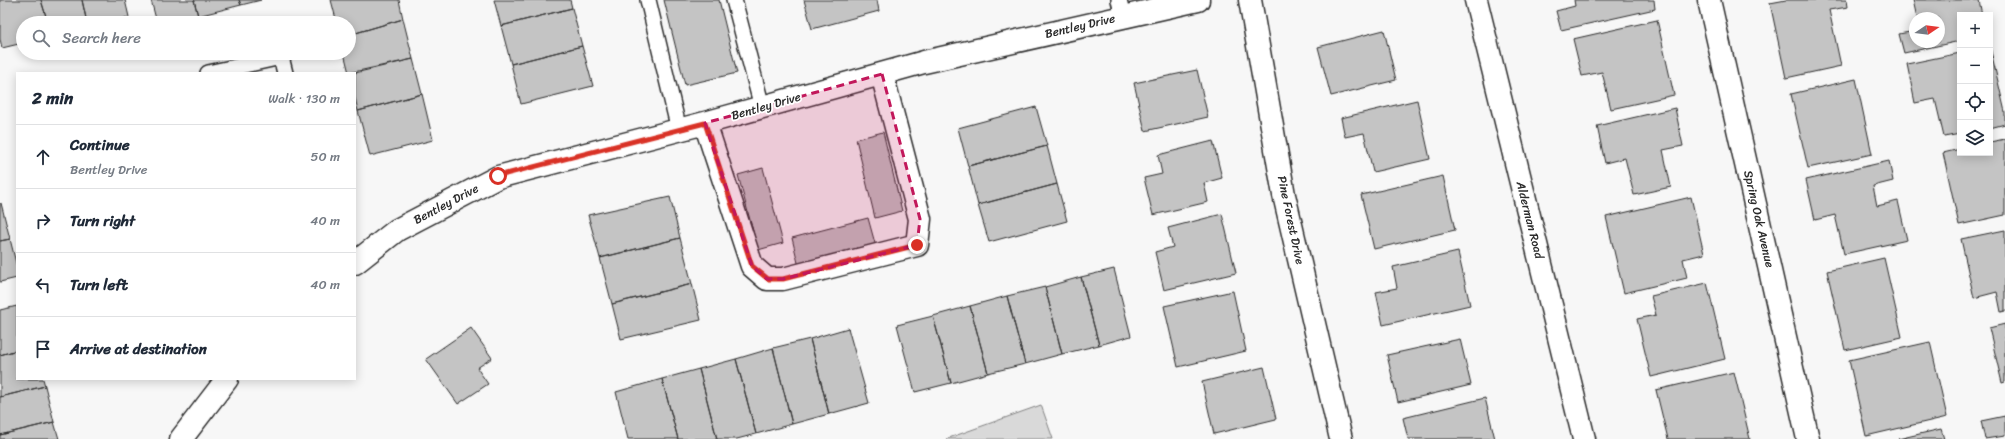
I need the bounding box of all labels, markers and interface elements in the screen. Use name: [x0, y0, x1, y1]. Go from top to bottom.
street label: Bentley Drive: [1043, 7, 1117, 45]
north arrow: [1909, 12, 1945, 48]
map controls: [1957, 12, 1993, 156]
button: +: [1957, 12, 1993, 48]
search box: [16, 16, 356, 60]
text: Search here: [62, 25, 141, 51]
icon: search: [30, 27, 52, 49]
button: −: [1957, 48, 1993, 84]
text: 2 min: [32, 83, 73, 113]
button: locate: [1957, 84, 1993, 120]
street label: Bentley Drive: [729, 86, 803, 126]
text: Walk · 130 m: [268, 87, 340, 110]
button: layers: [1957, 120, 1993, 156]
text: Continue: [70, 132, 130, 158]
text: 50 m: [310, 145, 340, 168]
icon: ahead: [32, 146, 54, 168]
text: Bentley Drive: [70, 158, 148, 181]
route start: [489, 167, 507, 185]
street label: Spring Oak Avenue: [1737, 168, 1781, 270]
street label: Pine Forest Drive: [1271, 174, 1311, 266]
street label: Bentley Drive: [409, 177, 483, 231]
street label: Alderman Road: [1510, 178, 1550, 262]
text: Turn right: [70, 208, 135, 234]
text: 40 m: [310, 209, 340, 232]
icon: right: [32, 210, 54, 232]
route end: [908, 236, 926, 254]
text: Turn left: [70, 272, 128, 298]
text: 40 m: [310, 273, 340, 296]
icon: left: [32, 274, 54, 296]
text: Arrive at destination: [70, 336, 207, 362]
icon: arrive: [32, 338, 54, 360]

